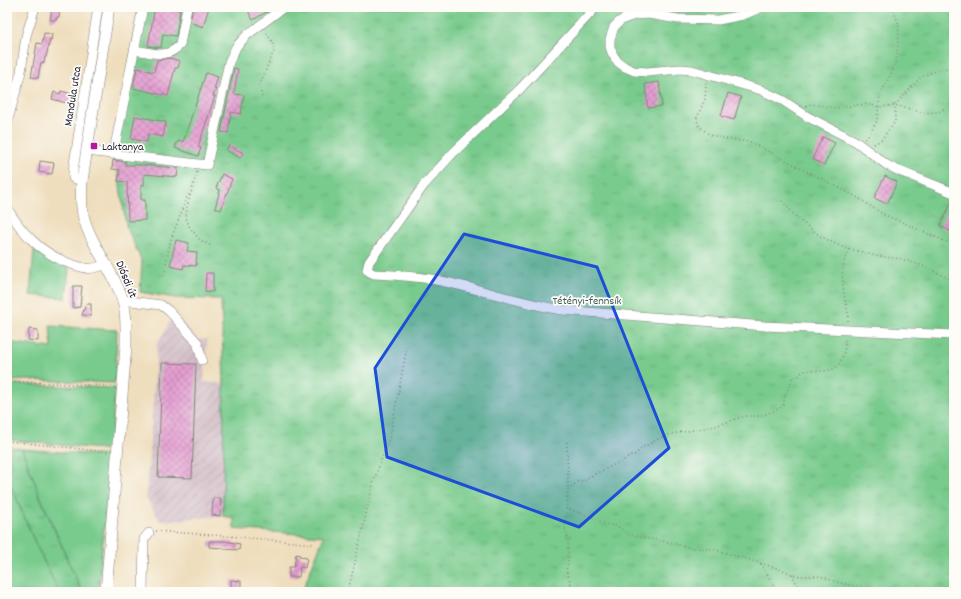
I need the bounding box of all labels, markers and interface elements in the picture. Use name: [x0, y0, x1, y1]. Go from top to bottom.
street label: Mandula utca: [60, 65, 87, 127]
place label: Laktanya: [102, 139, 144, 156]
marker: Laktanya: [89, 141, 99, 151]
street label: Diósdi út: [110, 258, 141, 301]
park label: Tétényi-fennsík: [552, 293, 622, 310]

